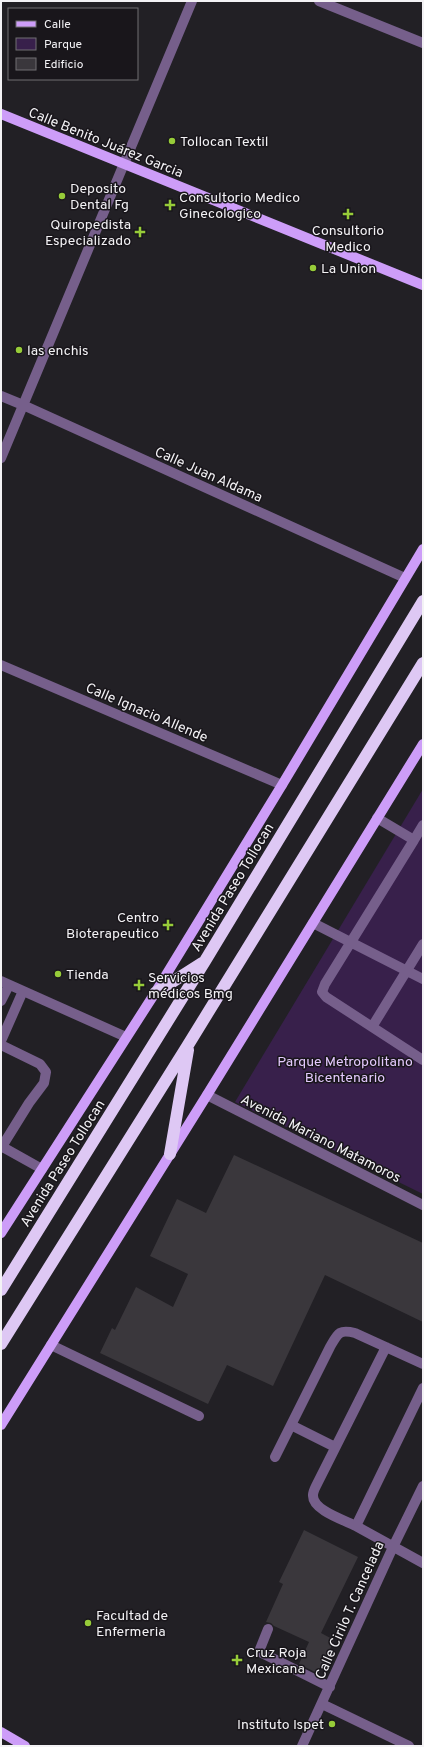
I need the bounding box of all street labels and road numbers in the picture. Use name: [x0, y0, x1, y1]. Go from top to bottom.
street label: Calle Benito Juárez Garcia: [26, 105, 185, 182]
street label: Calle Juan Aldama: [152, 444, 265, 507]
street label: Calle Ignacio Allende: [83, 680, 210, 747]
street label: Avenida Paseo Tollocan: [188, 821, 278, 955]
street label: Avenida Mariano Matamoros: [237, 1091, 403, 1187]
street label: Avenida Paseo Tollocan: [17, 1097, 109, 1230]
street label: Calle Cirilo T. Cancelada: [312, 1539, 389, 1682]

